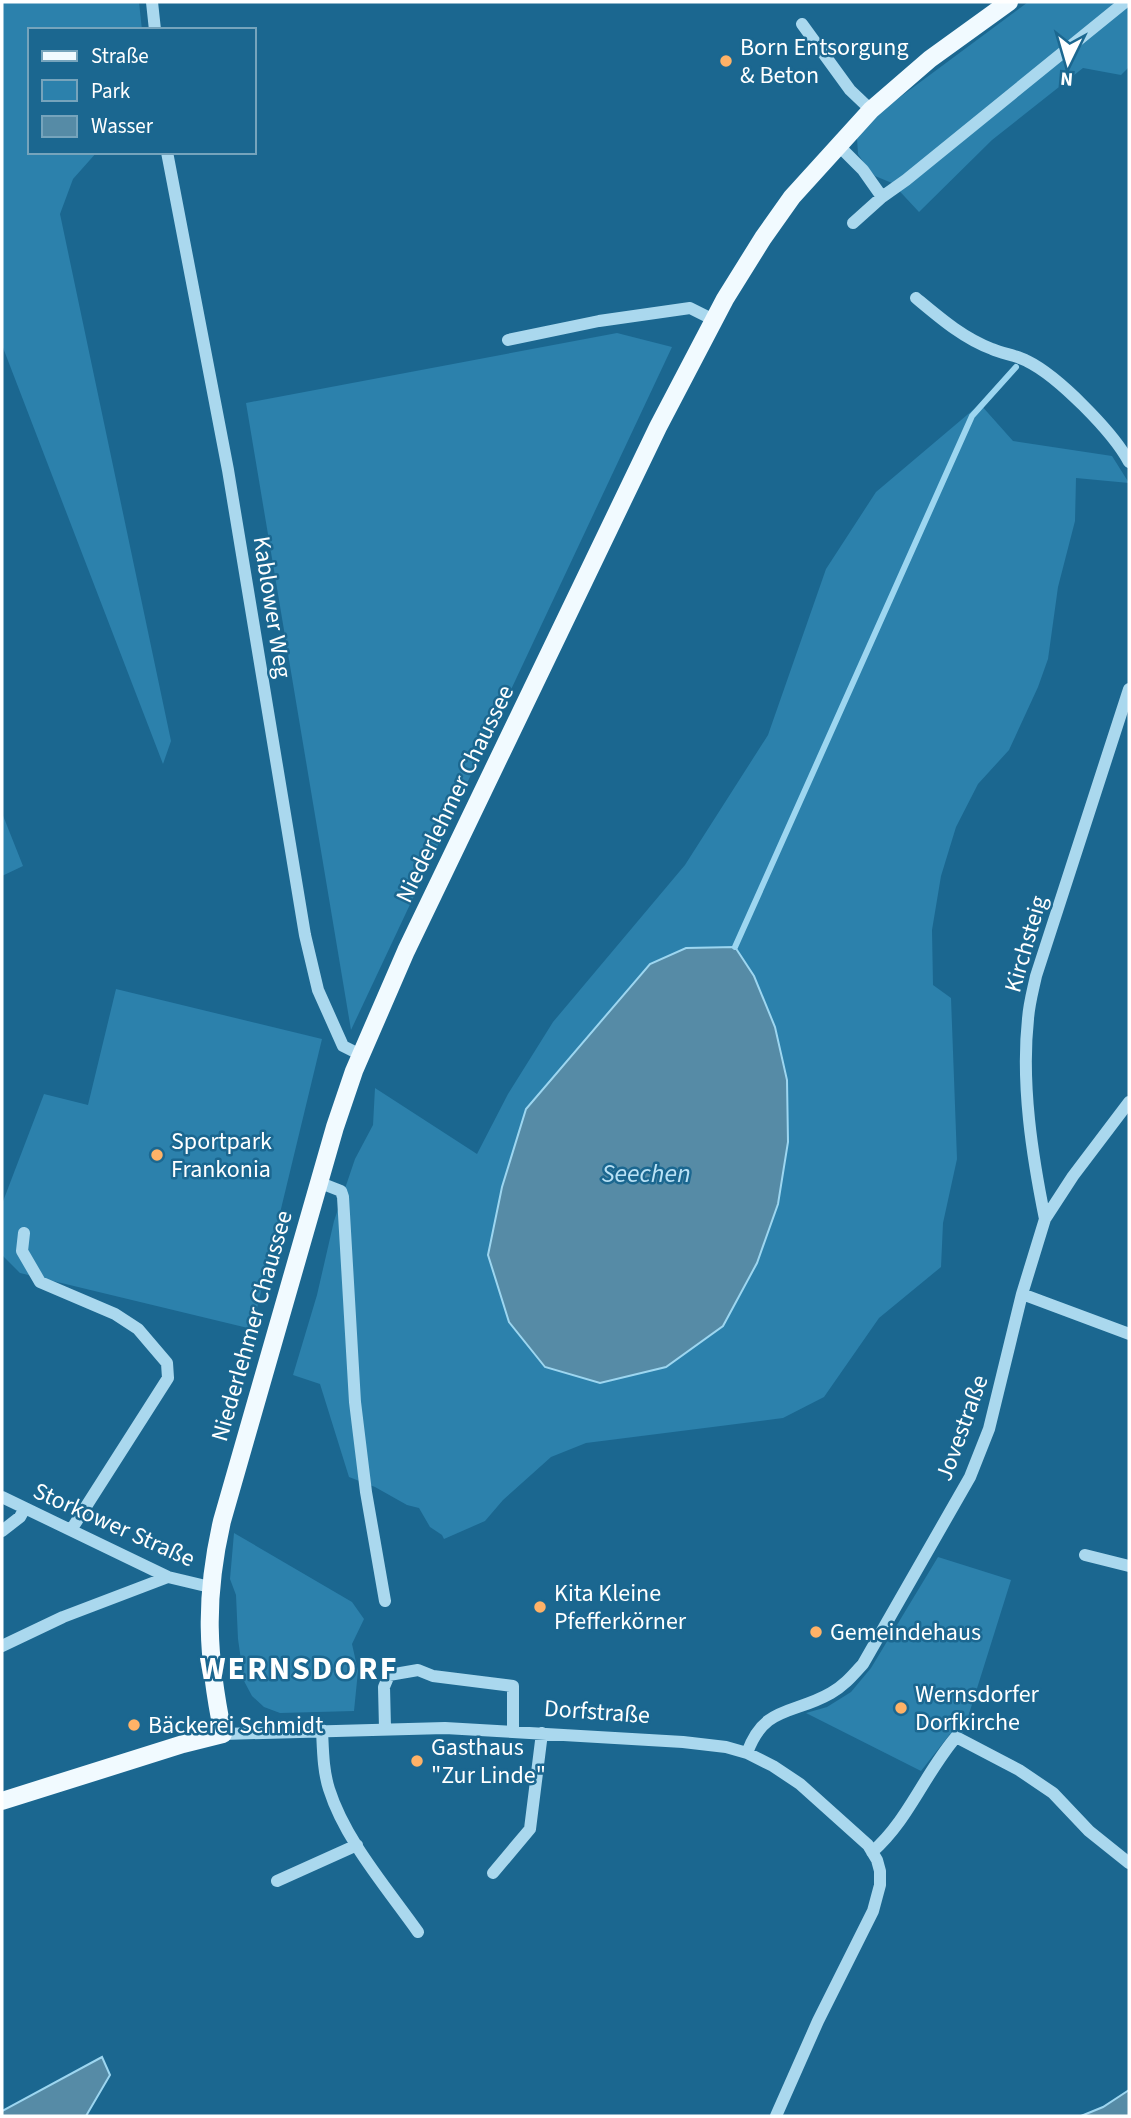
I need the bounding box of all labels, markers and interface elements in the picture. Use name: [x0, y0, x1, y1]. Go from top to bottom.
legend: [28, 28, 256, 154]
north arrow: [1033, 28, 1103, 98]
place label: Born Entsorgung & Beton: [740, 30, 909, 93]
text: Straße: [91, 41, 149, 71]
marker: Born Entsorgung & Beton: [718, 53, 734, 69]
text: N: [1059, 64, 1074, 92]
text: Park: [91, 76, 131, 106]
text: Wasser: [91, 111, 154, 141]
street label: Kablower Weg: [244, 534, 300, 680]
street label: Niederlehmer Chaussee: [387, 679, 523, 909]
street label: Kirchsteig: [996, 892, 1056, 996]
place label: Sportpark Frankonia: [171, 1124, 272, 1187]
marker: Sportpark Frankonia: [149, 1147, 165, 1163]
water label: Seechen: [601, 1155, 691, 1192]
street label: Niederlehmer Chaussee: [202, 1206, 302, 1446]
street label: Jovestraße: [927, 1370, 997, 1486]
street label: Storkower Straße: [27, 1474, 201, 1576]
place label: Kita Kleine Pfefferkörner: [554, 1576, 687, 1639]
marker: Kita Kleine Pfefferkörner: [532, 1599, 548, 1615]
place label: Gemeindehaus: [830, 1615, 981, 1650]
marker: Gemeindehaus: [808, 1624, 824, 1640]
district label: WERNSDORF: [200, 1646, 398, 1692]
place label: Wernsdorfer Dorfkirche: [915, 1677, 1040, 1740]
street label: Dorfstraße: [543, 1691, 651, 1733]
marker: Wernsdorfer Dorfkirche: [893, 1700, 909, 1716]
place label: Bäckerei Schmidt: [148, 1708, 323, 1743]
marker: Bäckerei Schmidt: [126, 1717, 142, 1733]
place label: Gasthaus "Zur Linde": [431, 1730, 546, 1793]
marker: Gasthaus "Zur Linde": [409, 1753, 425, 1769]

